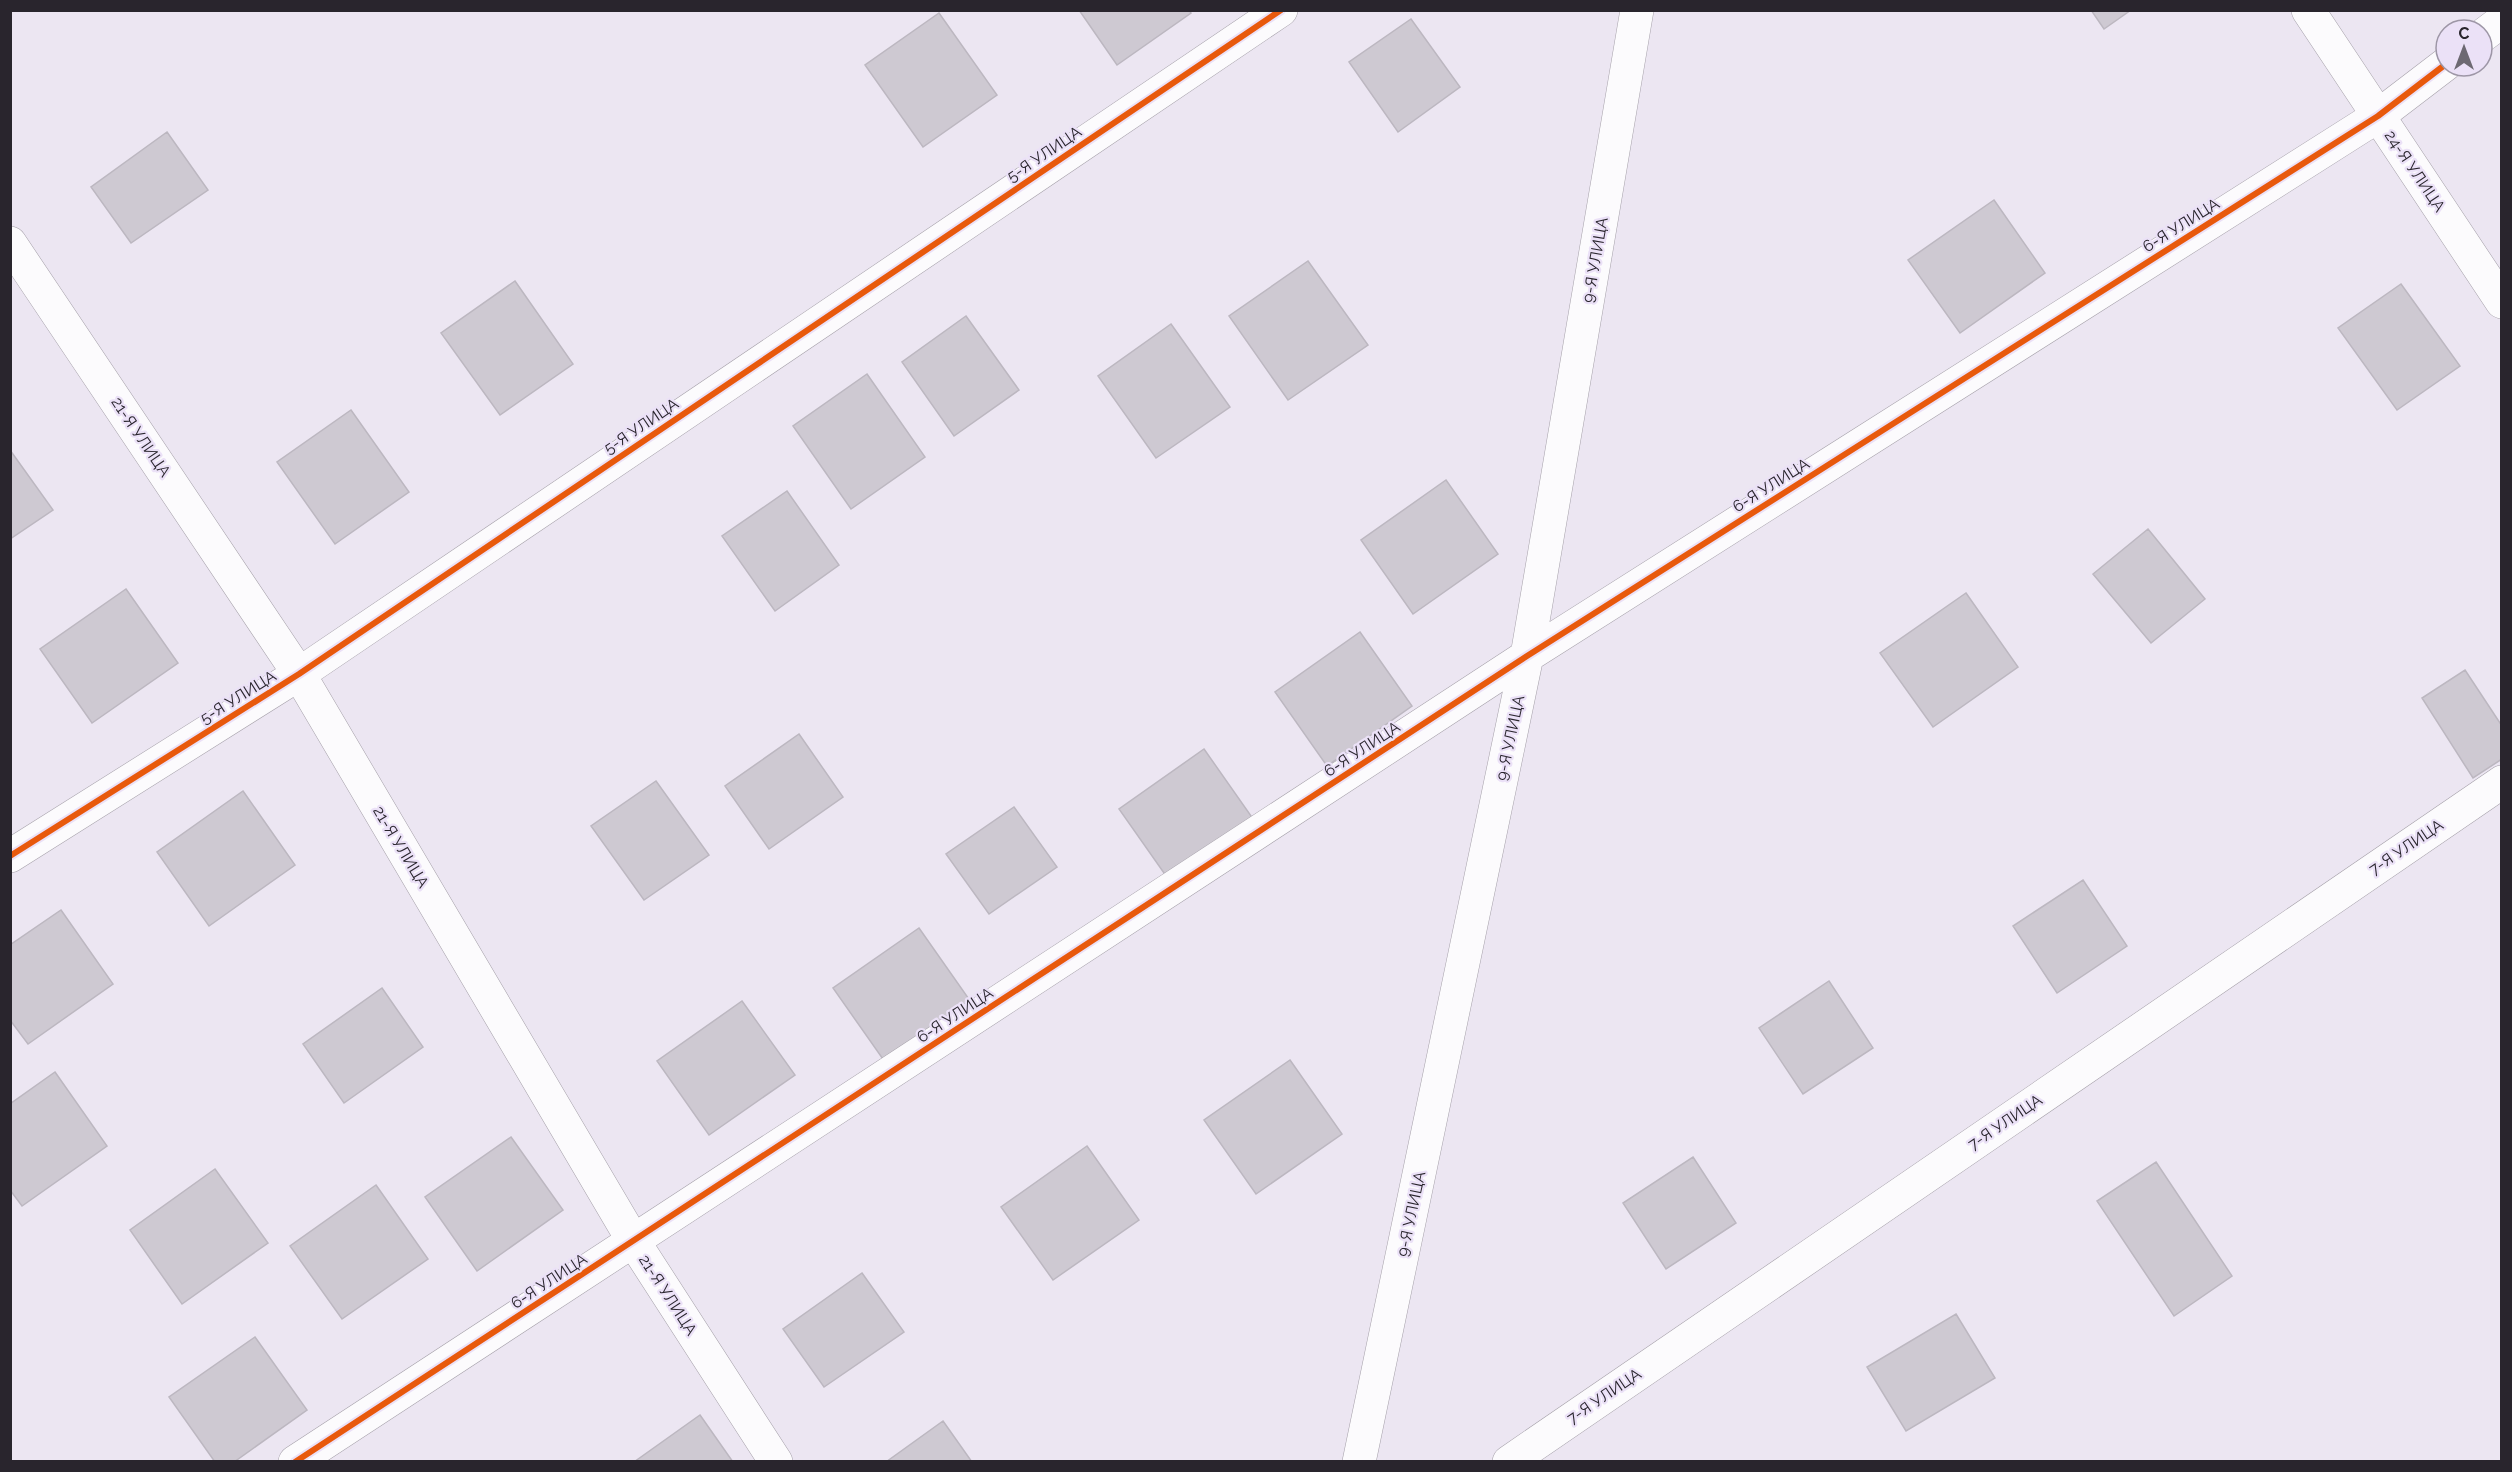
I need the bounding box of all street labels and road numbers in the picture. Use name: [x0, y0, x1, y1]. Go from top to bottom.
street label: 5-Я УЛИЦА: [1003, 122, 1085, 186]
street label: 24-Я УЛИЦА: [2381, 127, 2449, 216]
street label: 6-Я УЛИЦА: [2139, 194, 2223, 256]
street label: 9-Я УЛИЦА: [1578, 216, 1612, 304]
street label: 21-Я УЛИЦА: [107, 393, 175, 481]
street label: 5-Я УЛИЦА: [600, 394, 682, 458]
street label: 6-Я УЛИЦА: [1729, 454, 1813, 516]
street label: 5-Я УЛИЦА: [197, 666, 280, 728]
street label: 9-Я УЛИЦА: [1492, 693, 1528, 782]
street label: 6-Я УЛИЦА: [1320, 717, 1404, 781]
street label: 21-Я УЛИЦА: [369, 803, 433, 892]
street label: 7-Я УЛИЦА: [2365, 815, 2447, 879]
street label: 6-Я УЛИЦА: [913, 983, 997, 1047]
street label: 7-Я УЛИЦА: [1964, 1090, 2046, 1154]
street label: 9-Я УЛИЦА: [1393, 1169, 1429, 1258]
street label: 6-Я УЛИЦА: [507, 1249, 591, 1313]
street label: 21-Я УЛИЦА: [635, 1251, 701, 1339]
street label: 7-Я УЛИЦА: [1563, 1364, 1645, 1428]

